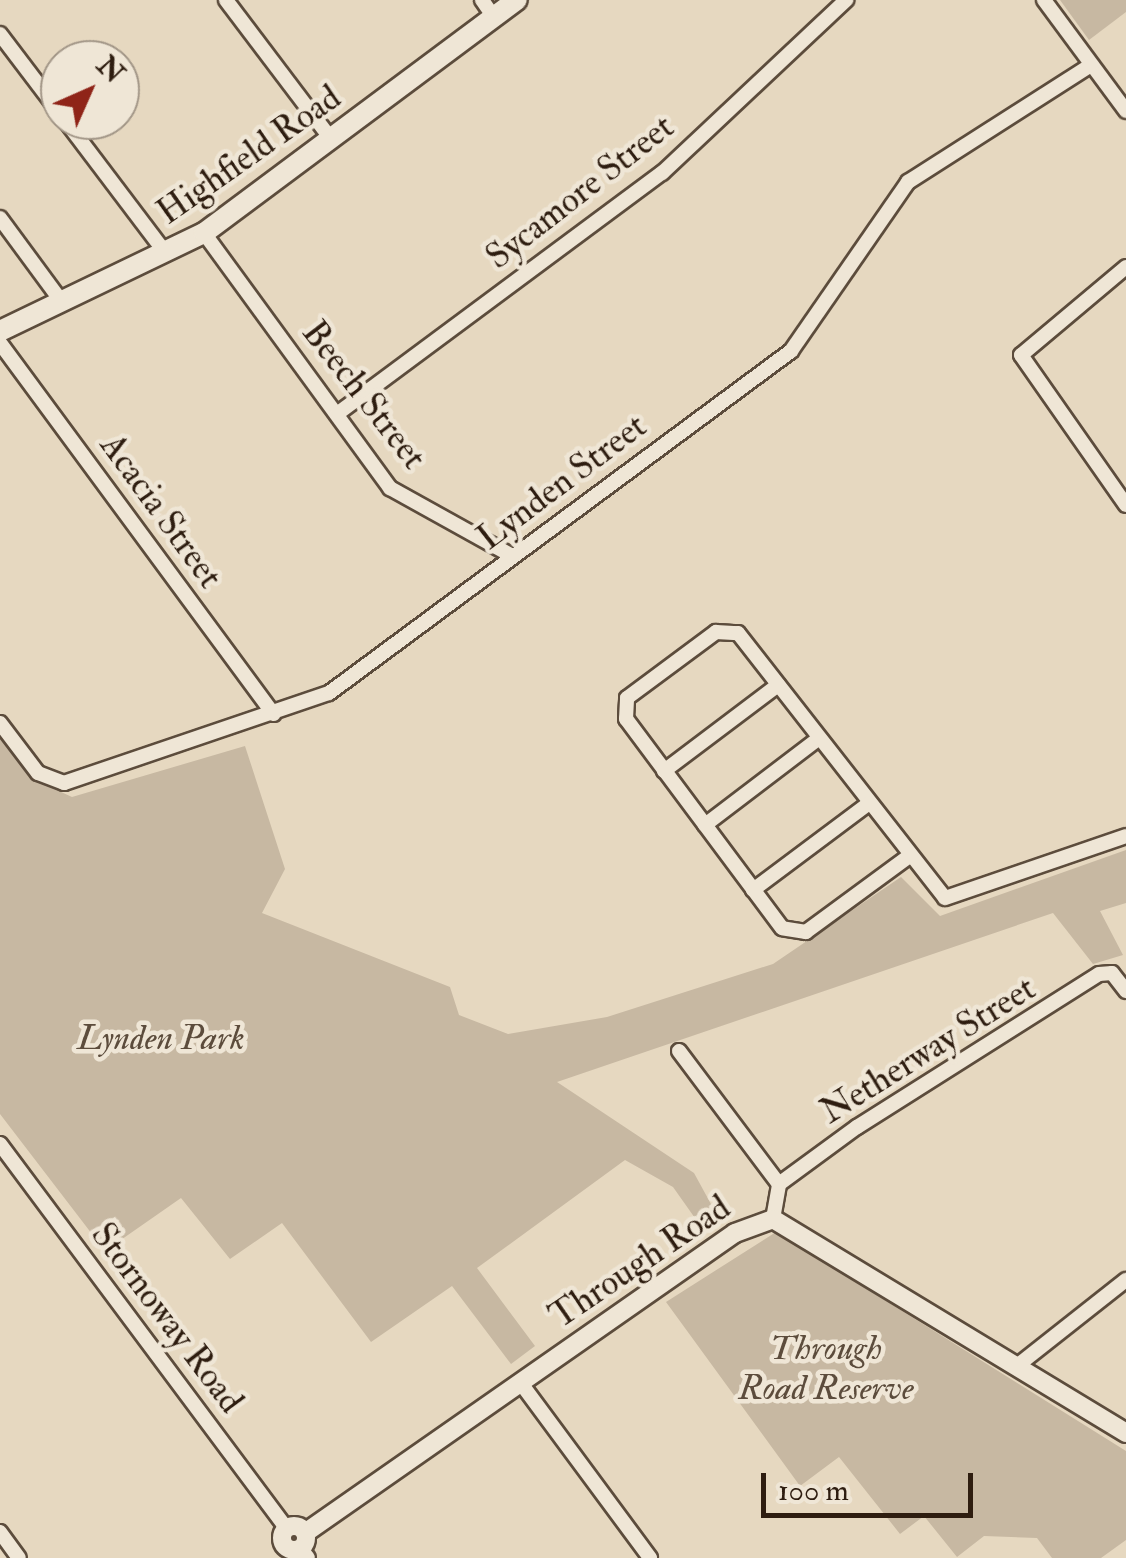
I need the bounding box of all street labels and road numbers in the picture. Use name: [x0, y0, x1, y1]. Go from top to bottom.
street label: Highfield Road: [149, 76, 349, 234]
street label: Sycamore Street: [478, 106, 682, 278]
street label: Beech Street: [293, 313, 435, 477]
street label: Lynden Street: [469, 405, 655, 559]
street label: Acacia Street: [91, 426, 231, 596]
street label: Netherway Street: [813, 967, 1043, 1133]
street label: Through Road: [542, 1186, 738, 1338]
street label: Stornoway Road: [82, 1215, 252, 1421]

